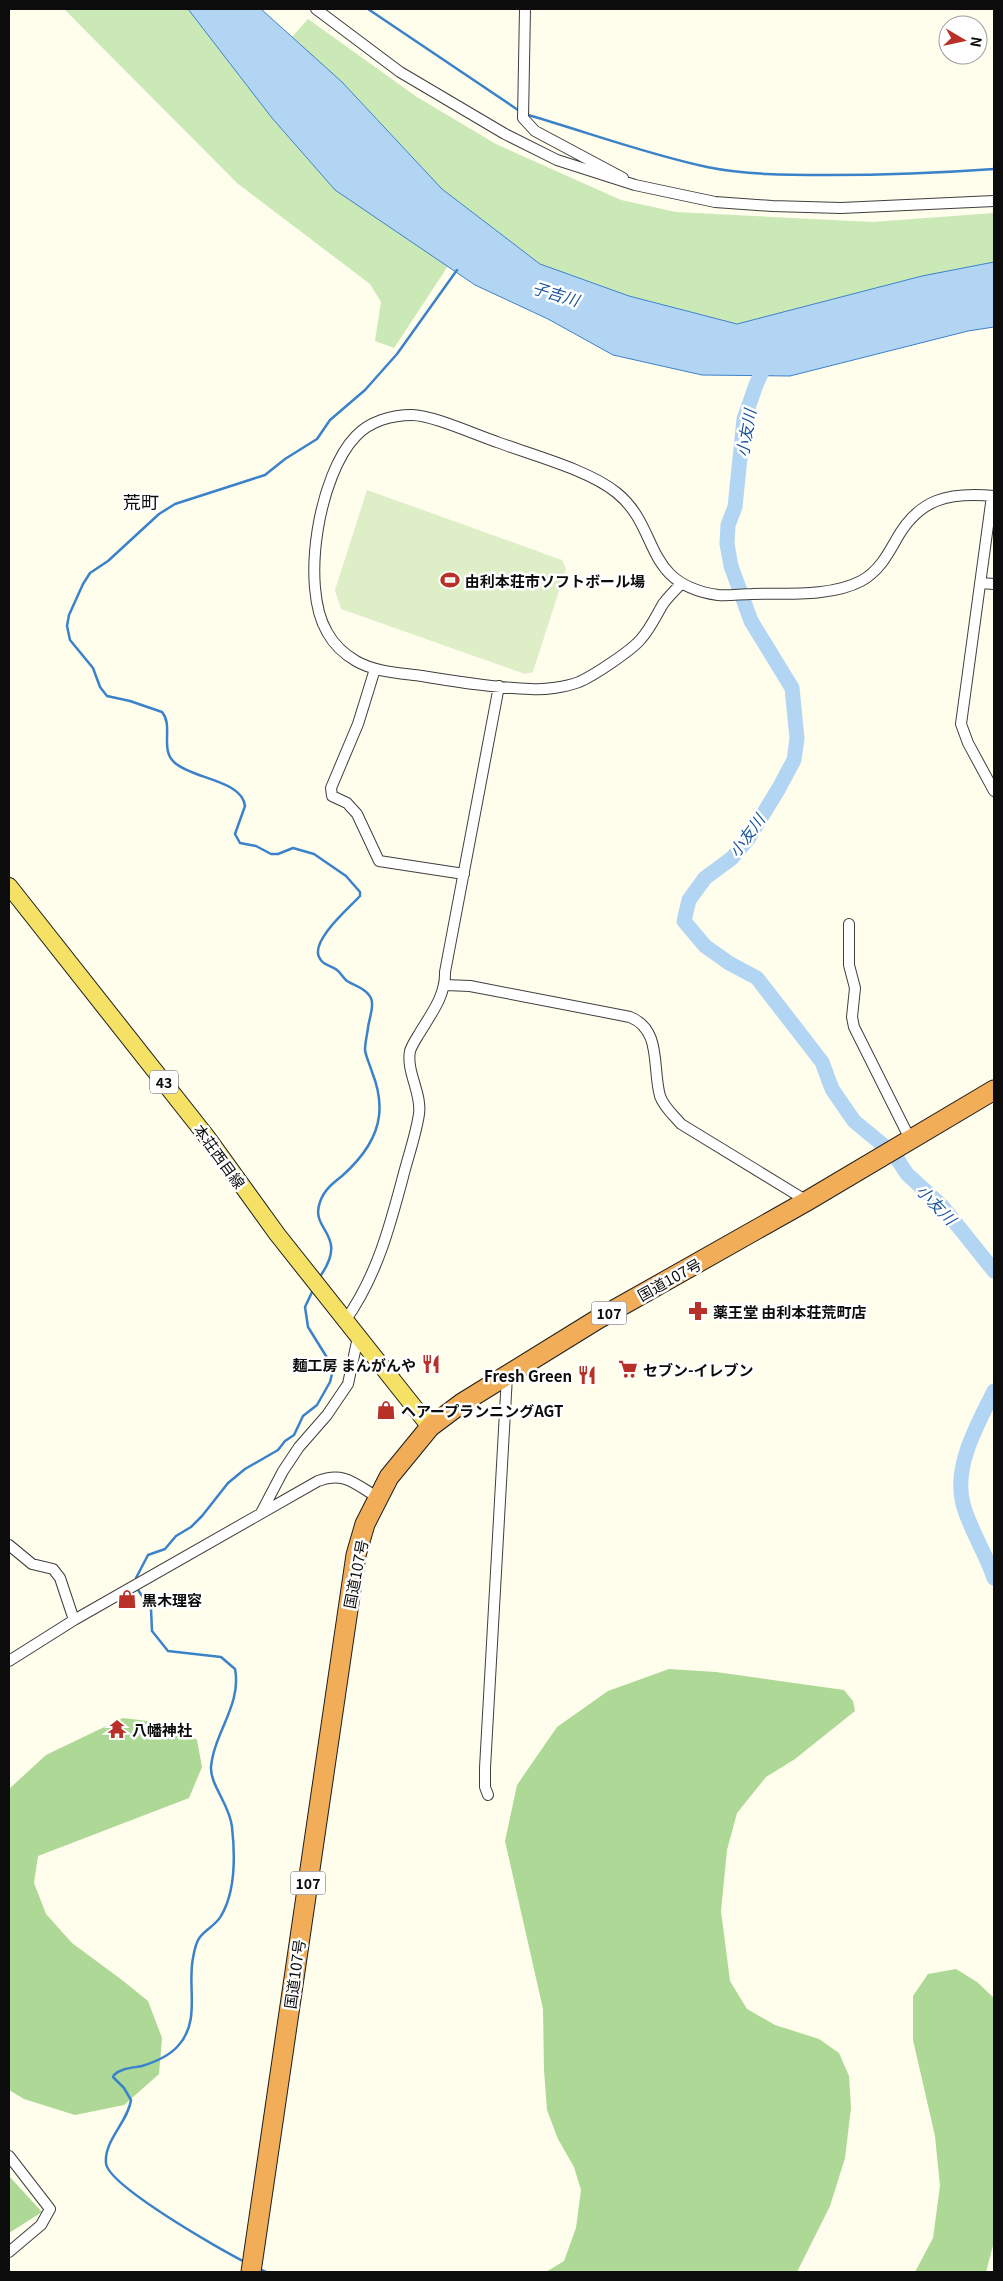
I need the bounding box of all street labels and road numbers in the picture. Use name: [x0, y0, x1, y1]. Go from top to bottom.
road number: 43: [150, 1070, 178, 1094]
street label: 本荘西目線: [189, 1119, 251, 1193]
street label: 国道107号: [633, 1253, 705, 1305]
road number: 107: [592, 1302, 626, 1325]
street label: 国道107号: [338, 1538, 372, 1610]
road number: 107: [290, 1872, 326, 1895]
street label: 国道107号: [279, 1938, 309, 2010]

